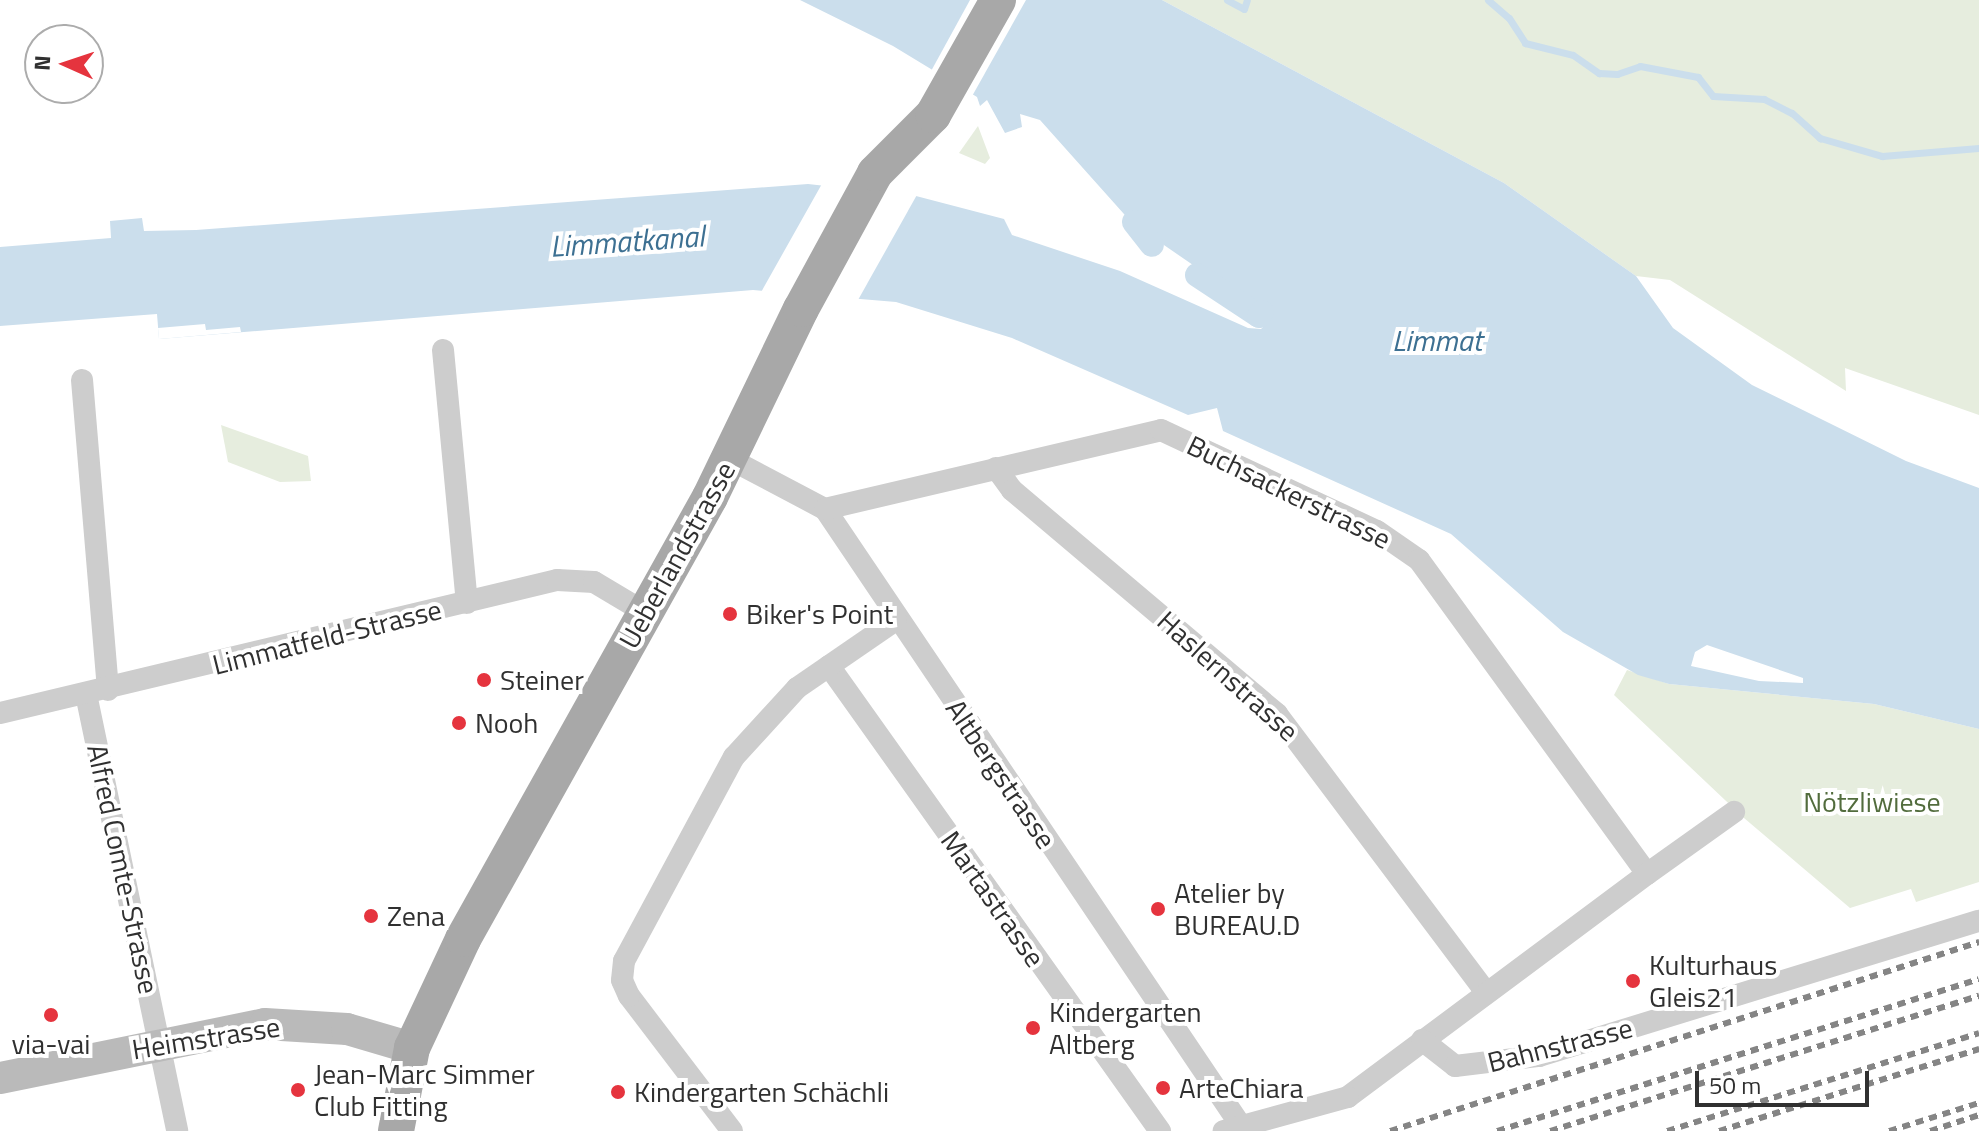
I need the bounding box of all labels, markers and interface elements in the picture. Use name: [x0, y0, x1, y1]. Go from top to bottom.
north arrow: [24, 24, 104, 104]
text: N: [25, 54, 59, 71]
water label: Limmatkanal: [549, 218, 705, 264]
water label: Limmat: [1392, 322, 1482, 358]
street label: Buchsackerstrasse: [1182, 428, 1396, 556]
street label: Ueberlandstrasse: [612, 456, 742, 654]
street label: Limmatfeld-Strasse: [209, 592, 445, 682]
place label: Biker's Point: [746, 597, 893, 631]
street label: Haslernstrasse: [1151, 604, 1305, 748]
marker: Biker's Point: [721, 605, 739, 623]
place label: Steiner: [500, 663, 584, 697]
marker: Steiner: [475, 671, 493, 689]
street label: Altbergstrasse: [939, 693, 1063, 855]
place label: Nooh: [475, 706, 538, 740]
marker: Nooh: [450, 714, 468, 732]
street label: Alfred Comte-Strasse: [80, 741, 166, 997]
park label: Nötzliwiese: [1803, 785, 1941, 819]
street label: Martastrasse: [934, 825, 1052, 973]
place label: Atelier by BUREAU.D: [1174, 876, 1300, 942]
place label: Zena: [387, 899, 445, 933]
marker: Atelier by BUREAU.D: [1149, 900, 1167, 918]
marker: Zena: [362, 907, 380, 925]
place label: Kulturhaus Gleis21: [1649, 948, 1777, 1014]
marker: Kulturhaus Gleis21: [1624, 972, 1642, 990]
place label: Kindergarten Altberg: [1049, 995, 1202, 1061]
marker: via-vai: [42, 1006, 60, 1024]
street label: Heimstrasse: [130, 1010, 282, 1066]
street label: Bahnstrasse: [1484, 1011, 1636, 1079]
marker: Kindergarten Altberg: [1024, 1019, 1042, 1037]
place label: via-vai: [12, 1027, 90, 1061]
scale bar: [1699, 1055, 1873, 1105]
place label: Jean-Marc Simmer Club Fitting: [314, 1057, 535, 1123]
text: 50 m: [1709, 1067, 1761, 1103]
place label: ArteChiara: [1179, 1071, 1303, 1105]
place label: Kindergarten Schächli: [634, 1075, 889, 1109]
marker: ArteChiara: [1154, 1079, 1172, 1097]
marker: Jean-Marc Simmer Club Fitting: [289, 1081, 307, 1099]
marker: Kindergarten Schächli: [609, 1083, 627, 1101]

